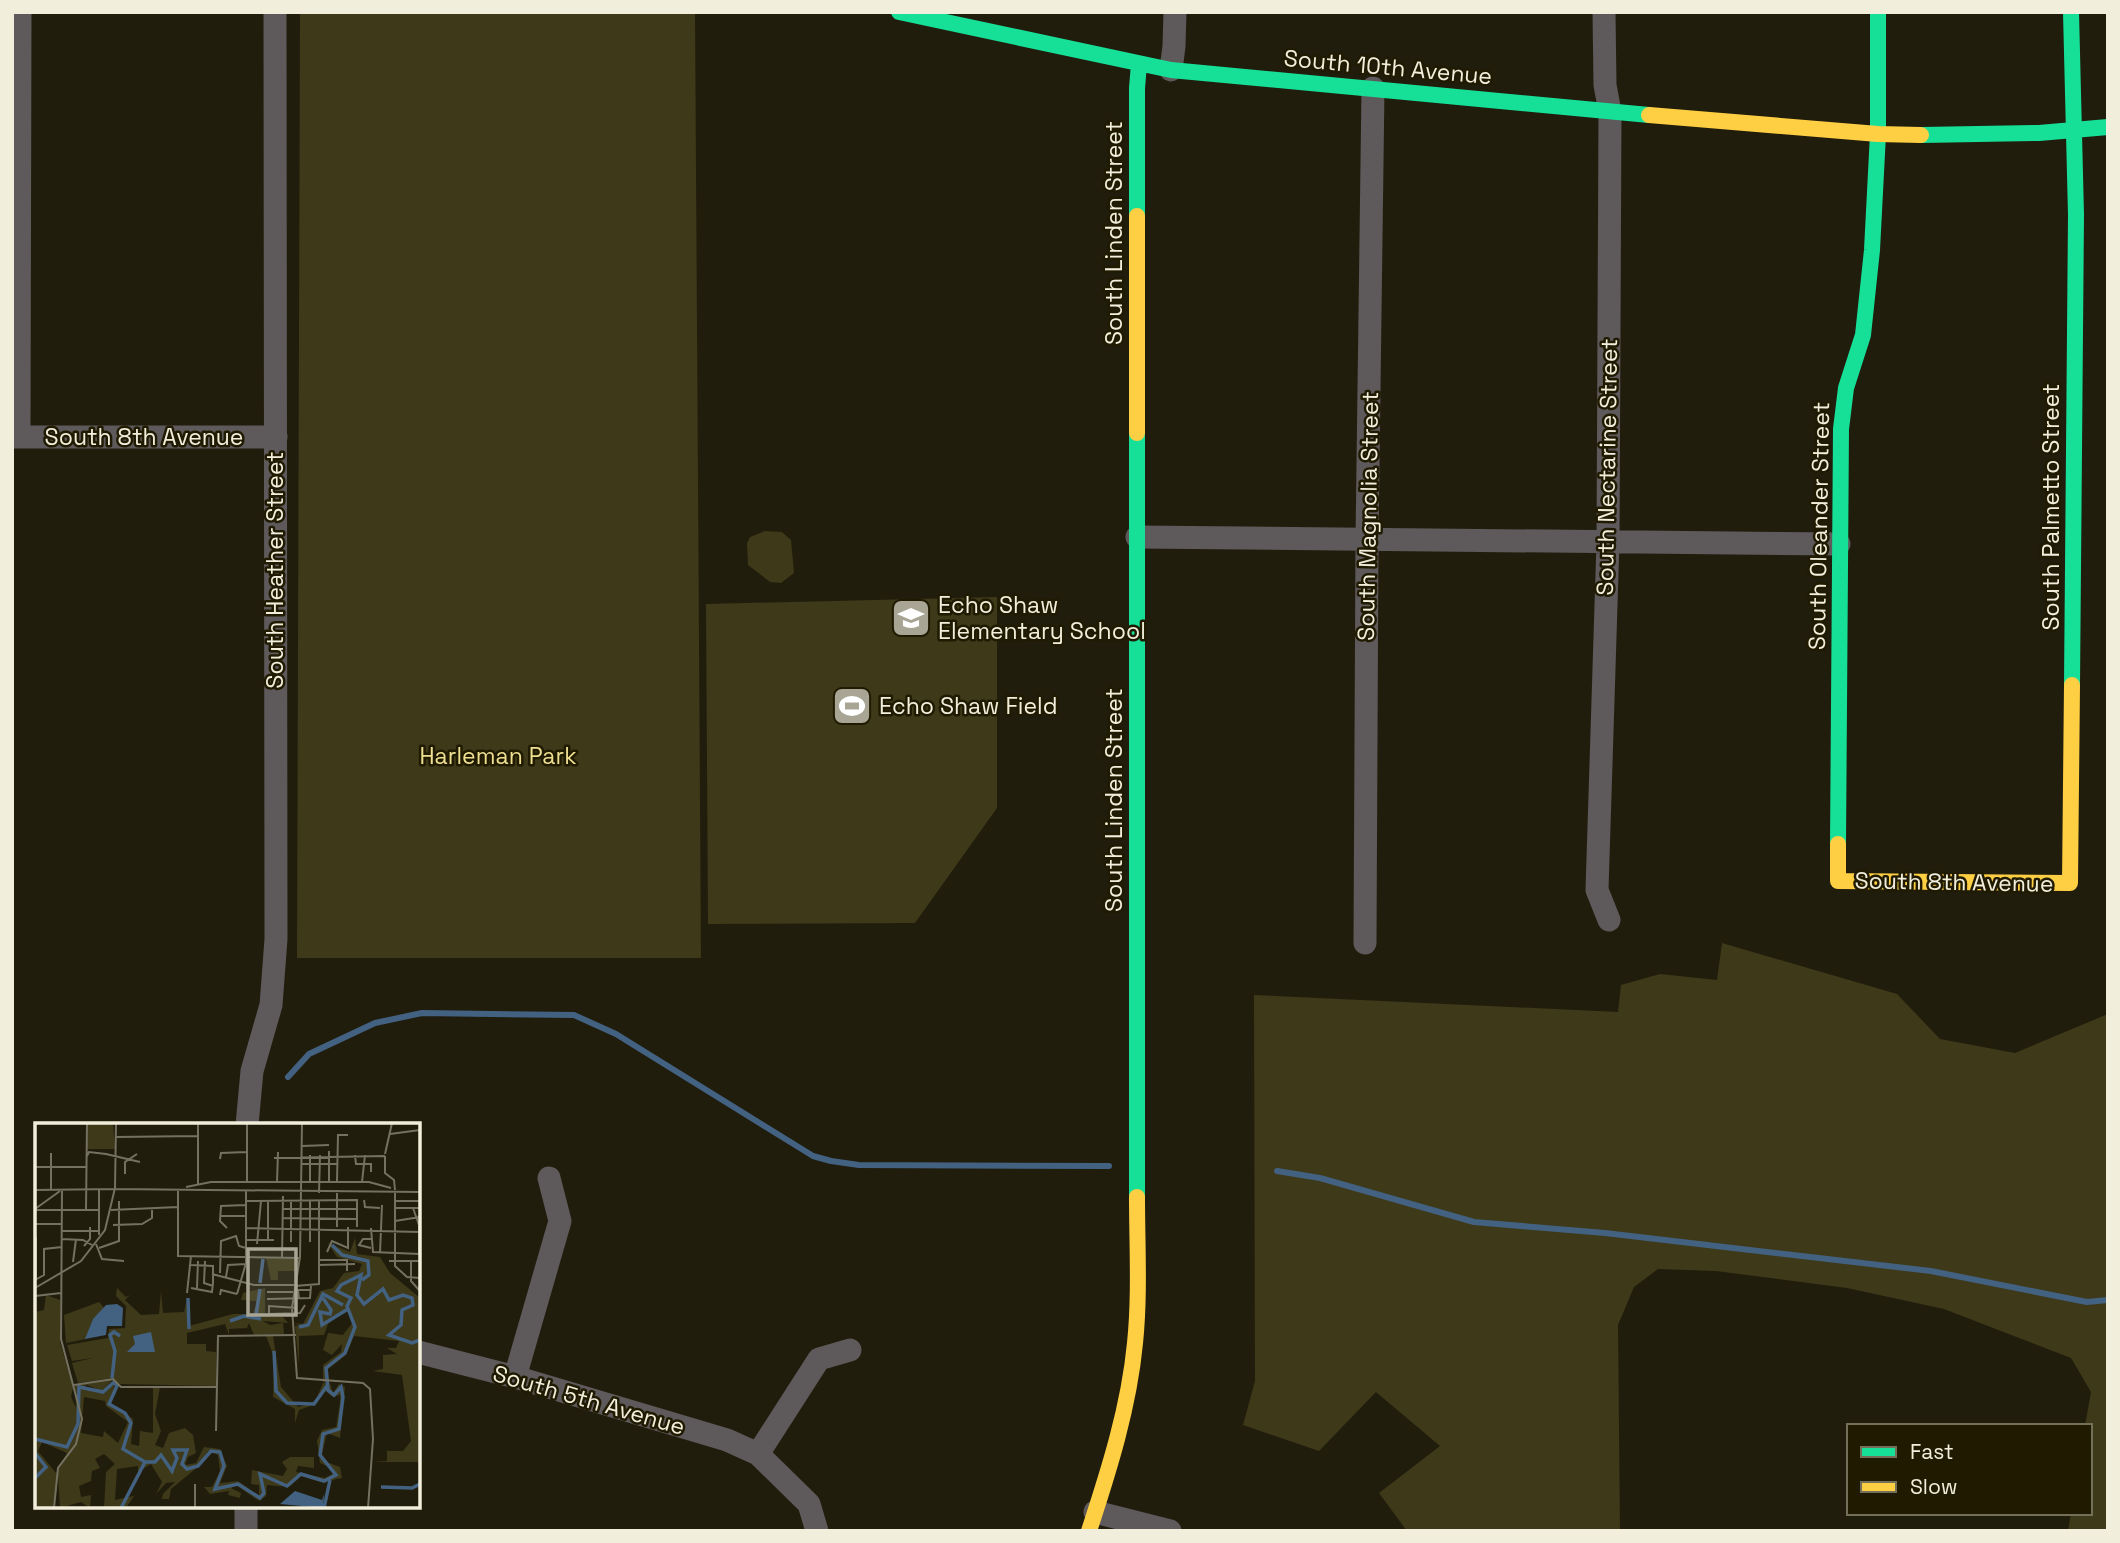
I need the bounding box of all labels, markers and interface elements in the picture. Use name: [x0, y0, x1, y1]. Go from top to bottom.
street label: South 10th Avenue: [1283, 43, 1493, 91]
street label: South Linden Street: [1099, 121, 1129, 345]
street label: South Nectarine Street: [1590, 338, 1624, 596]
street label: South Palmetto Street: [2036, 383, 2066, 631]
street label: South Magnolia Street: [1351, 391, 1385, 641]
street label: South Oleander Street: [1802, 402, 1836, 650]
street label: South 8th Avenue: [45, 422, 243, 452]
street label: South Heather Street: [260, 451, 290, 689]
place label: Echo Shaw Elementary School: [938, 590, 1146, 646]
school or university icon: Echo Shaw Elementary School: [890, 597, 932, 639]
sports icon: Echo Shaw Field: [831, 685, 873, 727]
street label: South Linden Street: [1099, 688, 1129, 912]
place label: Echo Shaw Field: [879, 691, 1058, 721]
park label: Harleman Park: [419, 741, 577, 771]
street label: South 8th Avenue: [1854, 865, 2054, 899]
inset map: [35, 1123, 420, 1508]
street label: South 5th Avenue: [490, 1358, 688, 1442]
legend: [1847, 1424, 2092, 1515]
text: Fast: [1910, 1438, 1954, 1465]
text: Slow: [1910, 1473, 1958, 1500]

